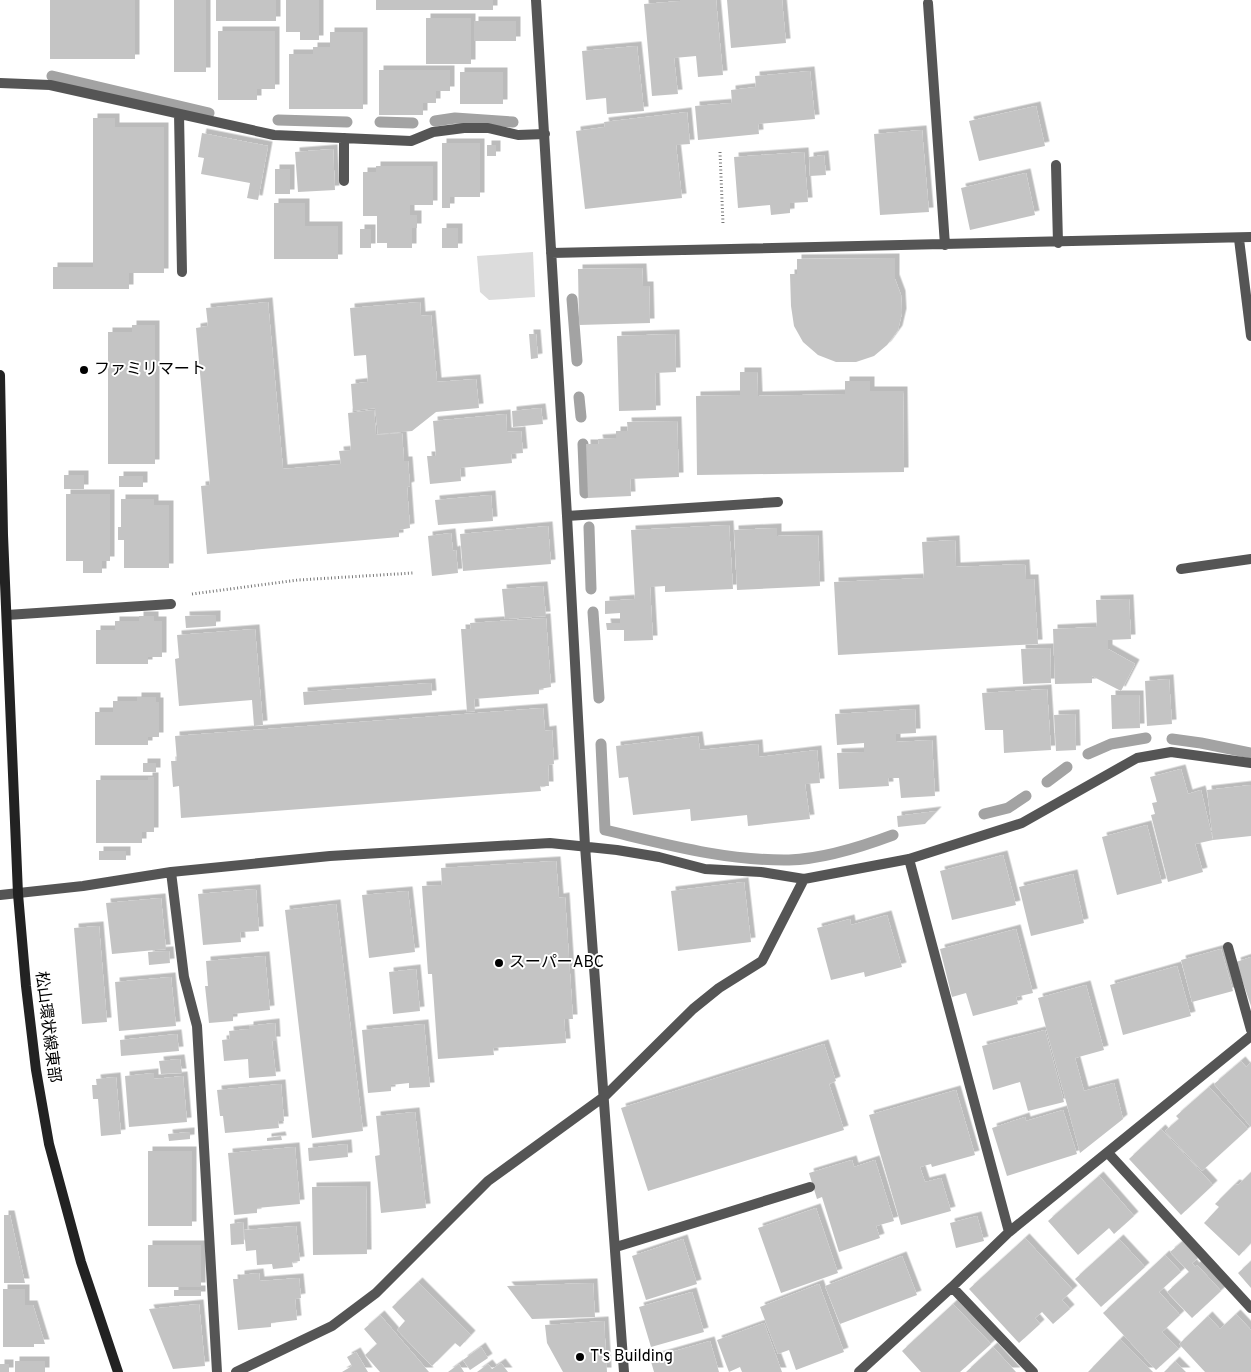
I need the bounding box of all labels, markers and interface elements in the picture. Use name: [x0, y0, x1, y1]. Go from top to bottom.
place label: ファミリマート: [94, 360, 206, 380]
marker: ファミリマート: [78, 364, 90, 376]
place label: スーパーABC: [509, 953, 604, 973]
marker: スーパーABC: [493, 957, 505, 969]
street label: 松山環状線東部: [30, 970, 64, 1084]
place label: T's Building: [590, 1347, 673, 1367]
marker: T's Building: [574, 1351, 586, 1363]

